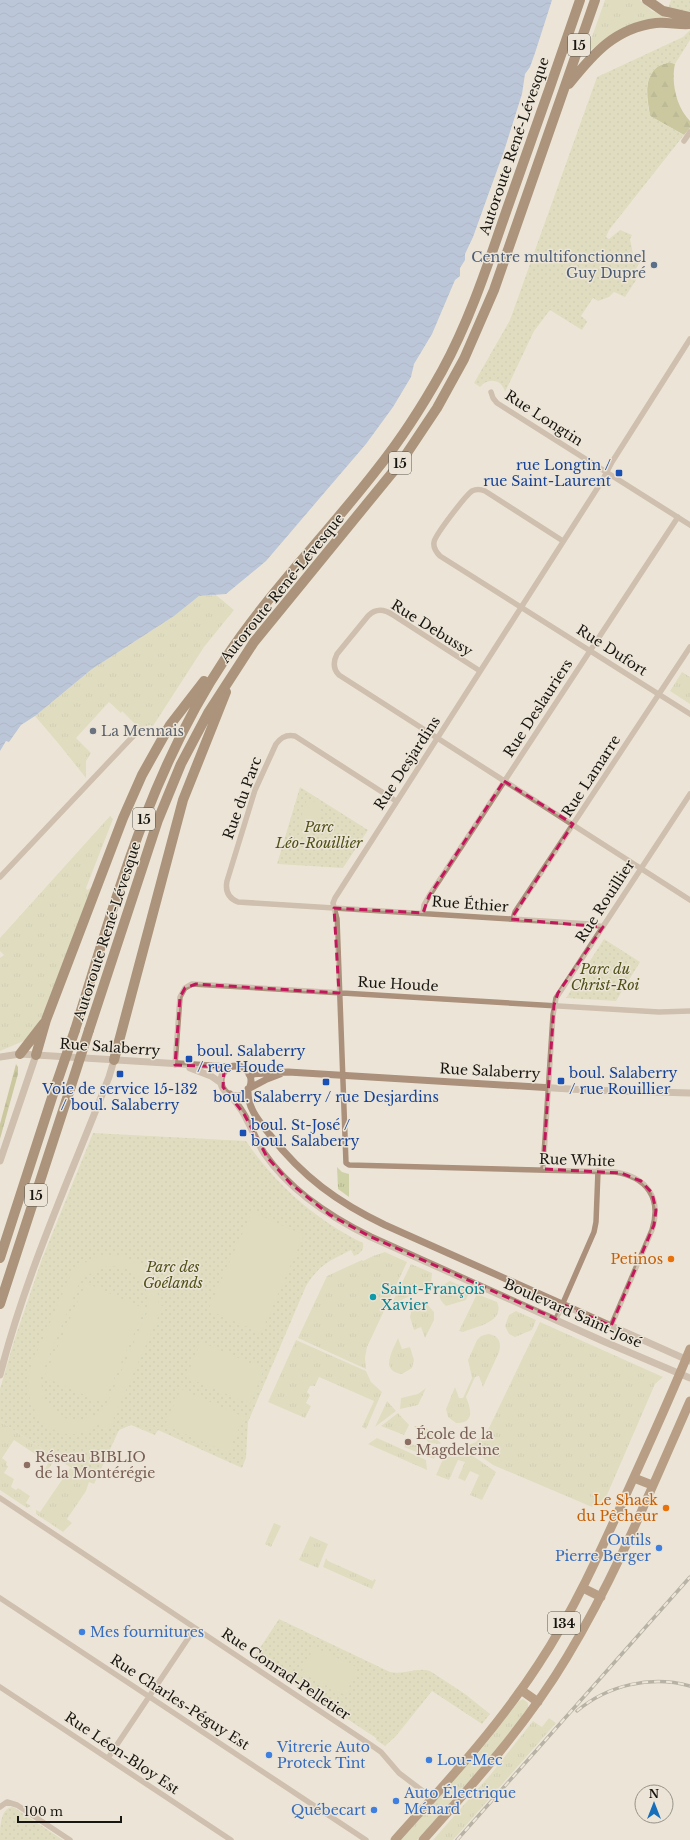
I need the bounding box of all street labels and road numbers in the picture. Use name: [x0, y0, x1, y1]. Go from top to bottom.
road number: 15: [568, 34, 590, 56]
street label: Autoroute René-Lévesque: [475, 55, 553, 238]
street label: Rue Longtin: [502, 386, 587, 450]
road number: 15: [389, 452, 411, 474]
street label: Autoroute René-Lévesque: [216, 510, 348, 667]
street label: Rue Debussy: [388, 596, 476, 660]
street label: Rue Dufort: [573, 620, 651, 680]
street label: Rue Deslauriers: [500, 656, 576, 760]
street label: Rue Desjardins: [370, 713, 444, 813]
street label: Rue Lamarre: [558, 732, 624, 820]
street label: Rue du Parc: [219, 754, 265, 842]
road number: 15: [133, 808, 155, 830]
street label: Autoroute René-Lévesque: [69, 839, 144, 1024]
street label: Rue Rouillier: [572, 856, 639, 946]
street label: Rue Éthier: [431, 892, 509, 916]
street label: Rue Houde: [357, 973, 439, 995]
street label: Rue Salaberry: [59, 1034, 161, 1060]
street label: Rue Salaberry: [439, 1059, 541, 1083]
street label: Rue White: [539, 1150, 615, 1170]
road number: 15: [25, 1184, 47, 1206]
street label: Boulevard Saint-José: [501, 1274, 645, 1352]
road number: 134: [548, 1612, 580, 1634]
street label: Rue Conrad-Pelletier: [218, 1624, 354, 1724]
street label: Rue Charles-Péguy Est: [107, 1650, 254, 1754]
street label: Rue Léon-Bloy Est: [61, 1708, 183, 1798]

